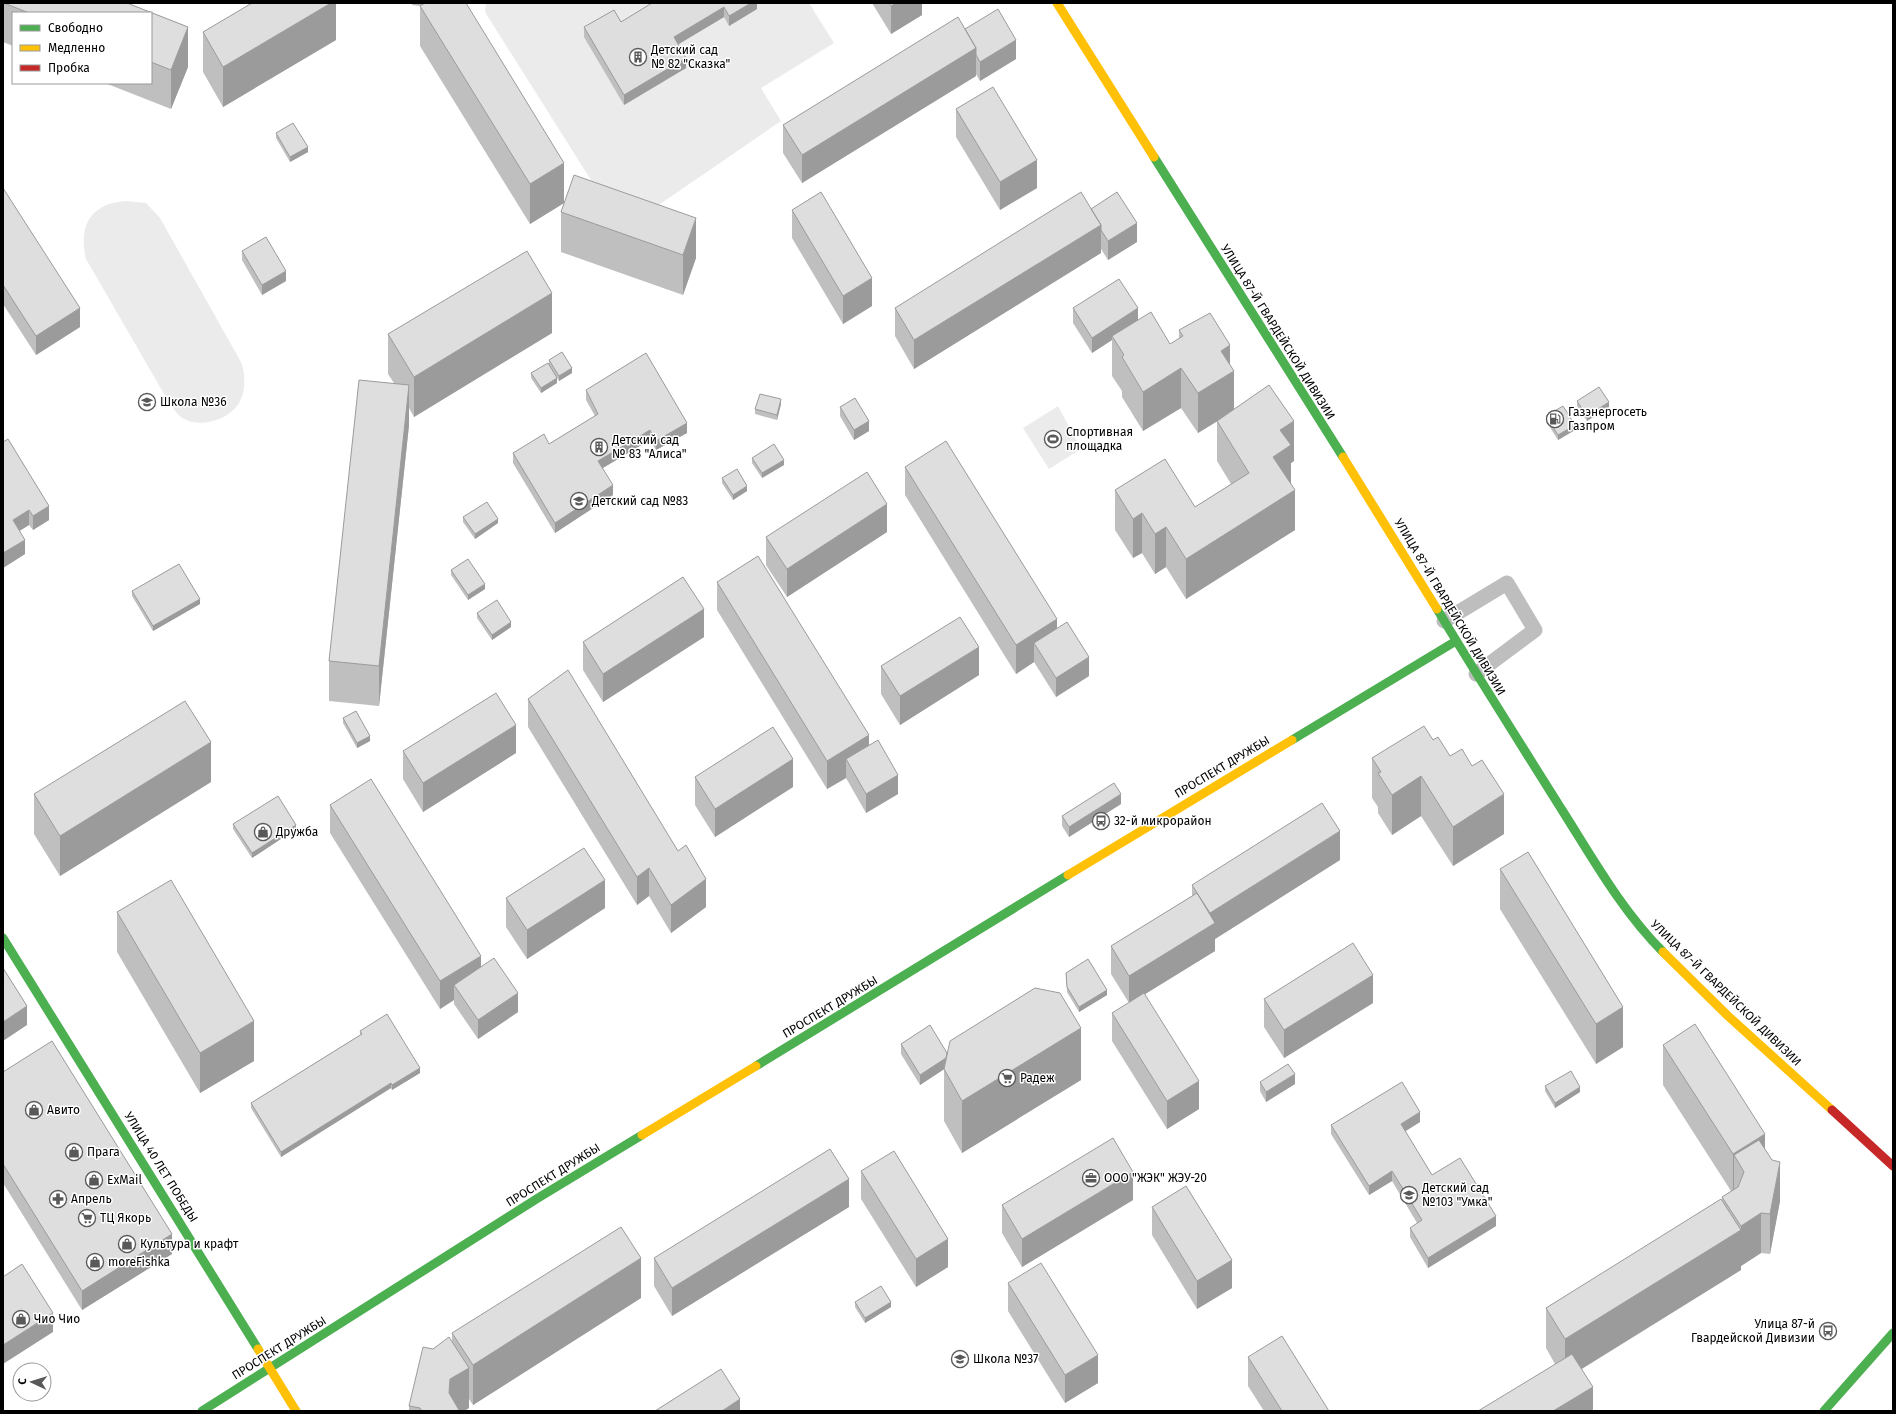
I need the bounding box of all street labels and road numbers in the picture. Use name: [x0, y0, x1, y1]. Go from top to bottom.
street label: УЛИЦА 87-Й ГВАРДЕЙСКОЙ ДИВИЗИИ: [1218, 241, 1339, 422]
street label: УЛИЦА 87-Й ГВАРДЕЙСКОЙ ДИВИЗИИ: [1392, 516, 1509, 698]
street label: ПРОСПЕКТ ДРУЖБЫ: [1172, 733, 1272, 801]
street label: УЛИЦА 87-Й ГВАРДЕЙСКОЙ ДИВИЗИИ: [1648, 916, 1805, 1069]
street label: ПРОСПЕКТ ДРУЖБЫ: [780, 973, 880, 1041]
street label: УЛИЦА 40 ЛЕТ ПОБЕДЫ: [121, 1109, 201, 1225]
street label: ПРОСПЕКТ ДРУЖБЫ: [503, 1140, 603, 1210]
street label: ПРОСПЕКТ ДРУЖБЫ: [229, 1313, 329, 1383]

